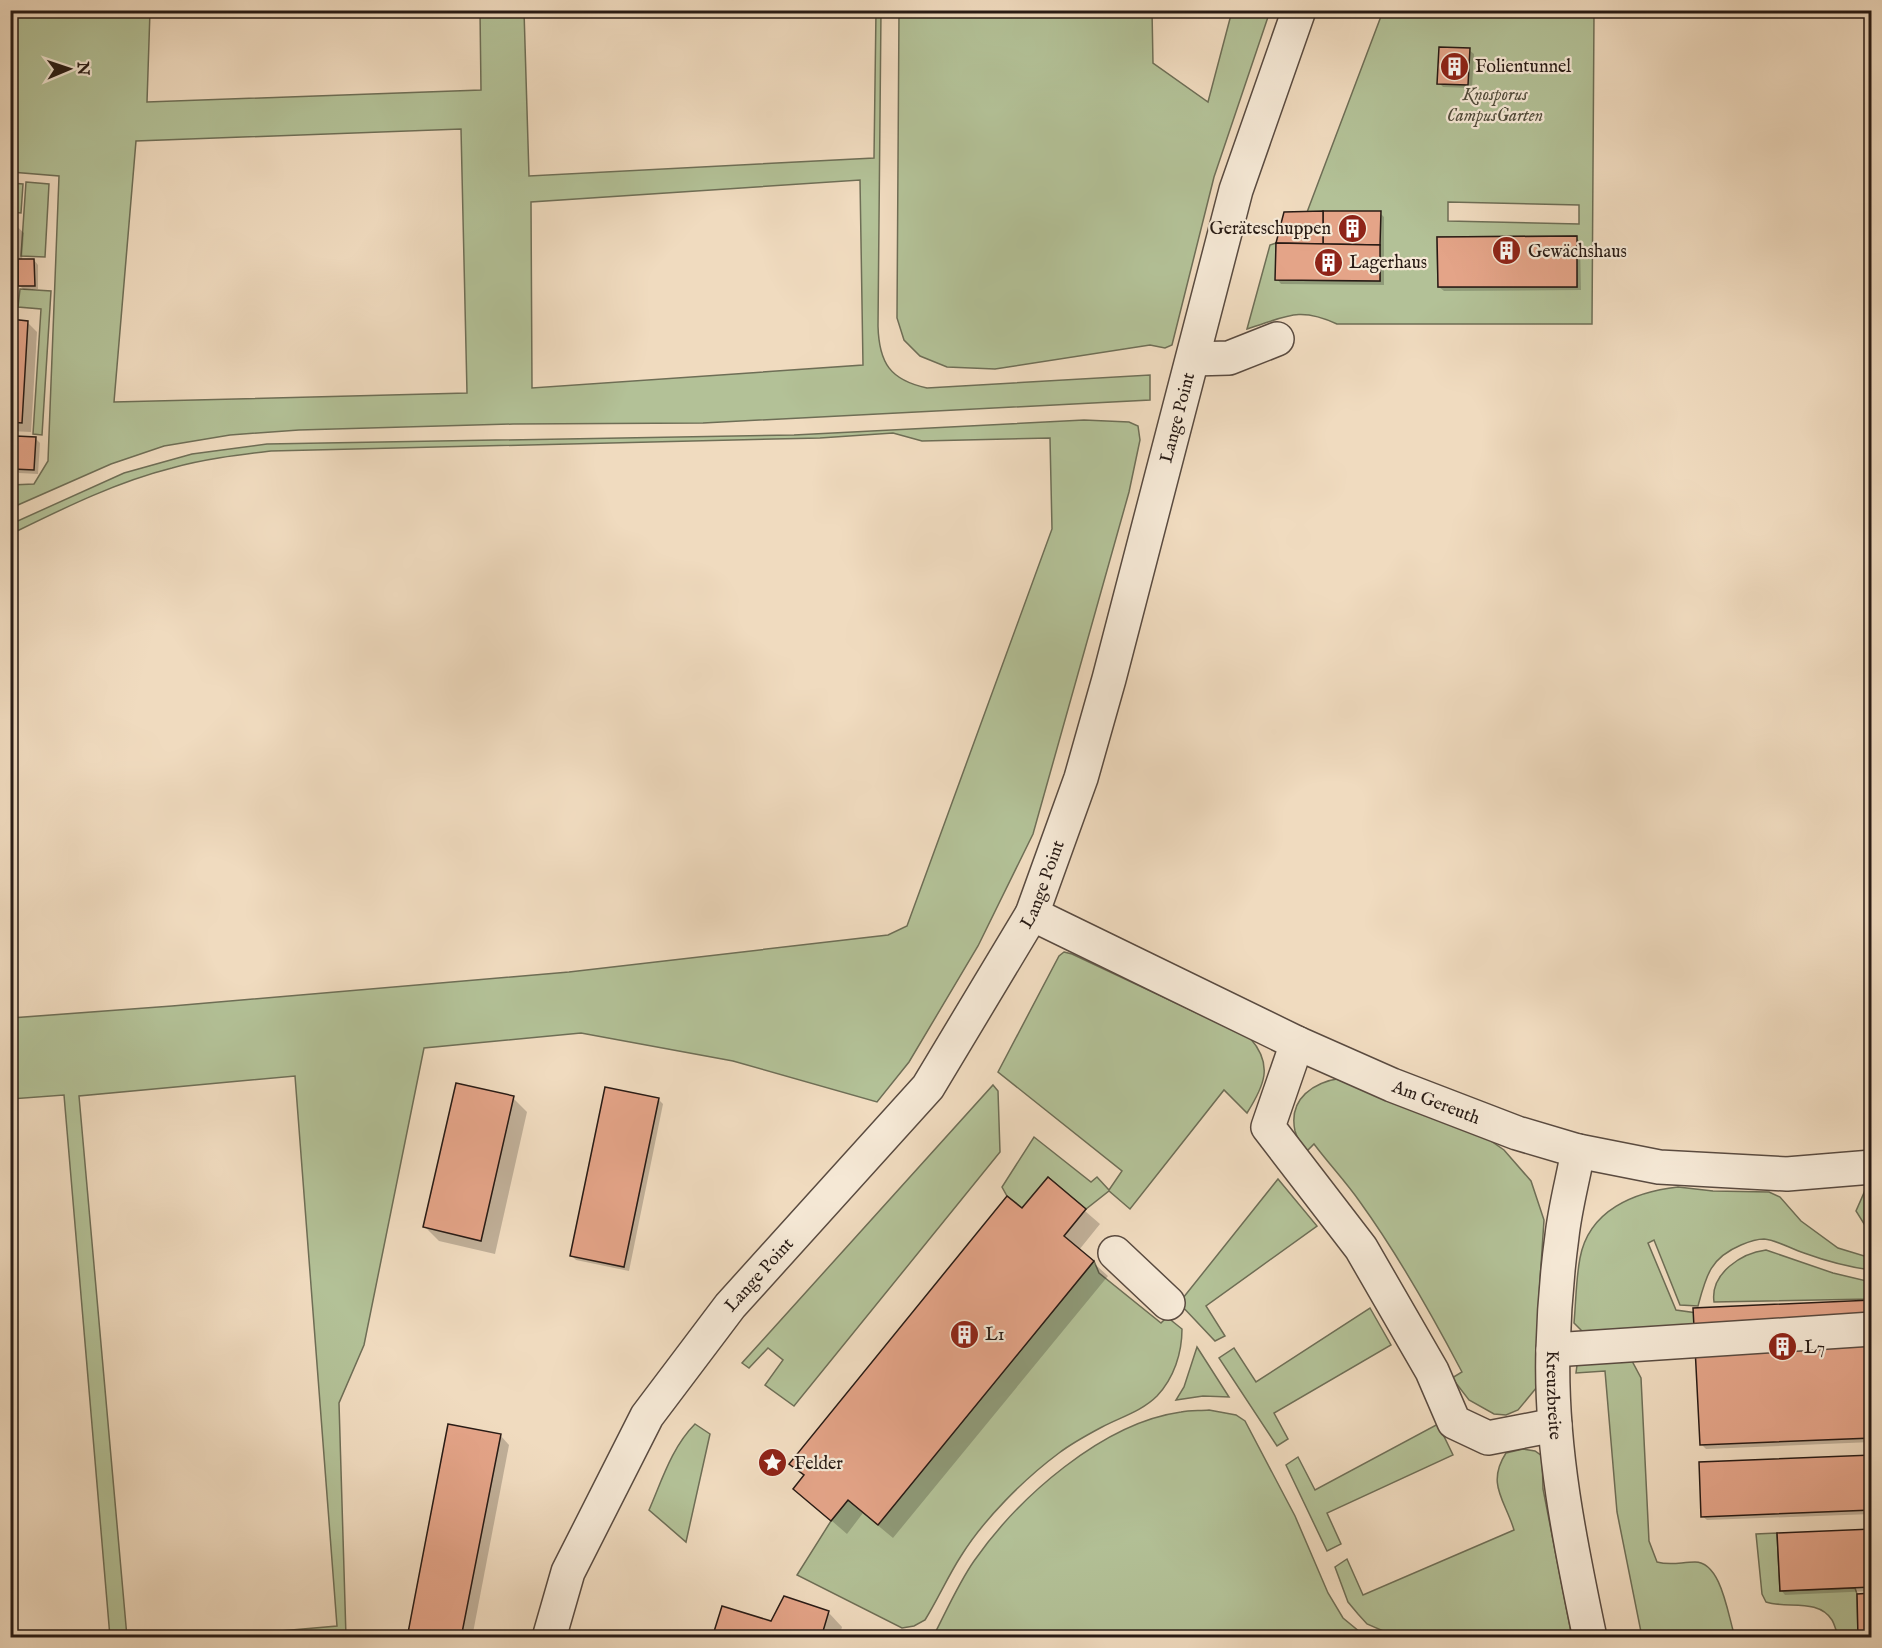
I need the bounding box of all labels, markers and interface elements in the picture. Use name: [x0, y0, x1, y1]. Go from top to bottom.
north arrow: [39, 39, 99, 99]
building icon: Folientunnel: [1438, 50, 1470, 82]
place label: Folientunnel: [1475, 56, 1571, 79]
text: N: [72, 60, 92, 76]
park label: Knosporus CampusGarten: [1447, 84, 1543, 128]
building icon: Geräteschuppen: [1336, 212, 1368, 244]
place label: Geräteschuppen: [1209, 218, 1331, 241]
building icon: Gewächshaus: [1491, 235, 1523, 267]
place label: Gewächshaus: [1528, 241, 1627, 264]
building icon: Lagerhaus: [1312, 246, 1344, 278]
place label: Lagerhaus: [1349, 252, 1427, 275]
street label: Lange Point: [1156, 370, 1201, 466]
street label: Lange Point: [1016, 837, 1071, 933]
street label: Am Gereuth: [1387, 1076, 1483, 1131]
street label: Lange Point: [720, 1233, 799, 1317]
building icon: L1: [948, 1318, 980, 1350]
place label: L1: [985, 1324, 1005, 1347]
building icon: L7: [1767, 1331, 1799, 1363]
place label: L7: [1804, 1337, 1825, 1360]
street label: Kreuzbreite: [1540, 1350, 1566, 1441]
place icon: Felder: [757, 1447, 789, 1479]
place label: Felder: [794, 1453, 843, 1476]

